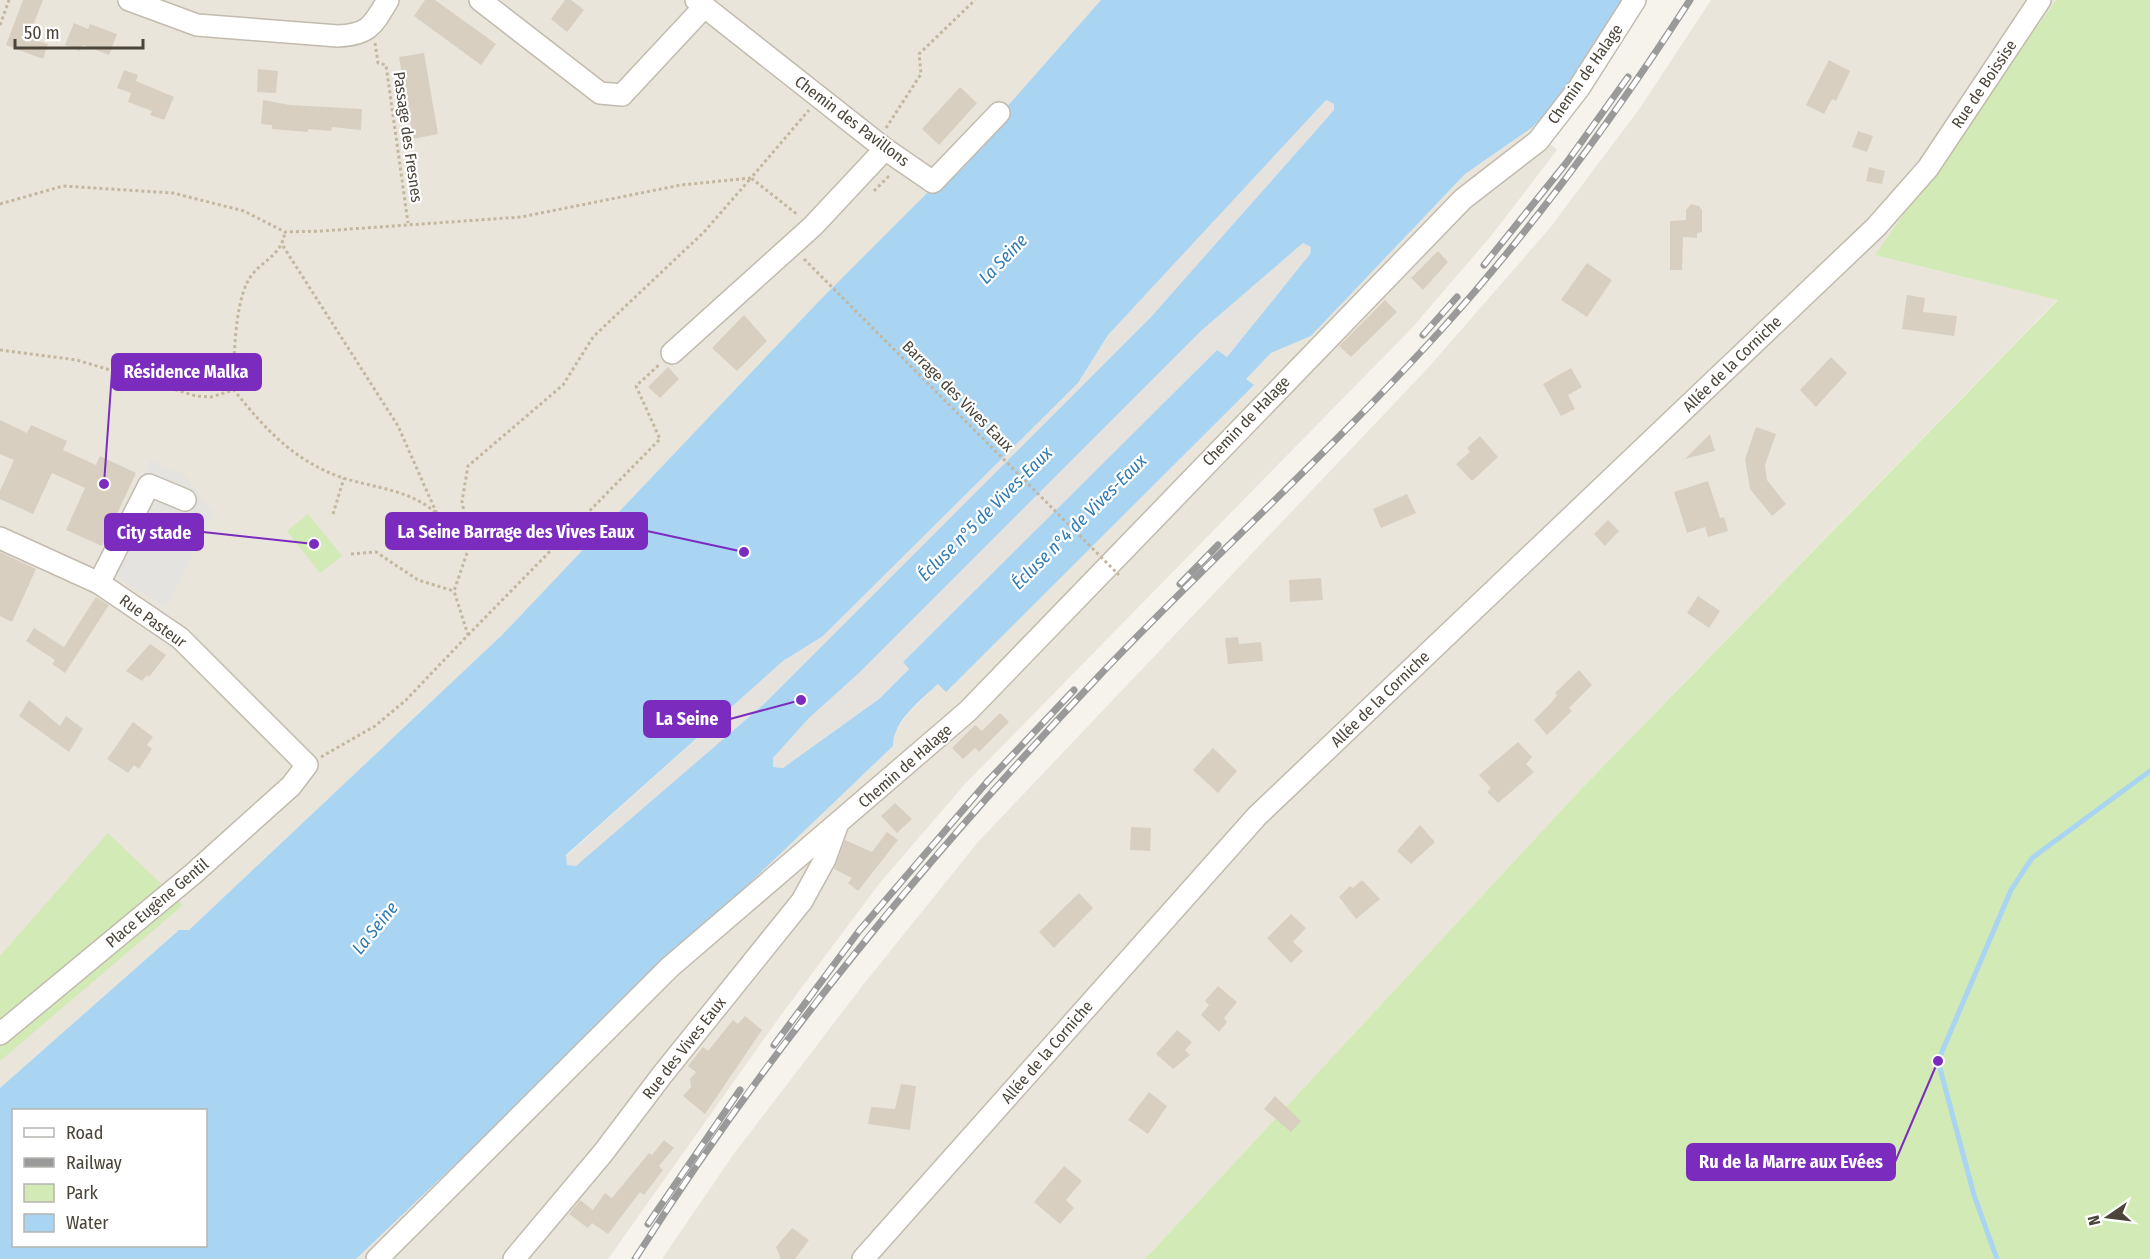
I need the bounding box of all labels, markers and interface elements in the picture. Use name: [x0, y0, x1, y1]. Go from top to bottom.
scale bar: [15, 12, 142, 50]
street label: Chemin de Halage: [1544, 20, 1627, 128]
text: 50 m: [24, 22, 60, 44]
street label: Rue de Boissise: [1947, 36, 2021, 132]
street label: Passage des Fresnes: [389, 70, 427, 204]
street label: Chemin des Pavillons: [791, 72, 913, 170]
water label: La Seine: [974, 229, 1032, 289]
street label: Allée de la Corniche: [1679, 312, 1785, 416]
street label: Barrage des Vives Eaux: [899, 337, 1017, 455]
callout: Résidence Malka: [112, 354, 261, 390]
text: Résidence Malka: [124, 361, 248, 383]
street label: Chemin de Halage: [1198, 372, 1294, 470]
water label: Écluse n°5 de Vives-Eaux: [913, 441, 1058, 586]
water label: Écluse n°4 de Vives-Eaux: [1007, 449, 1152, 594]
callout: La Seine Barrage des Vives Eaux: [386, 513, 647, 549]
callout: City stade: [105, 514, 203, 550]
text: La Seine Barrage des Vives Eaux: [397, 521, 635, 543]
text: City stade: [117, 522, 191, 544]
street label: Rue Pasteur: [116, 590, 190, 652]
street label: Allée de la Corniche: [1327, 647, 1433, 751]
callout: La Seine: [644, 701, 730, 737]
text: La Seine: [656, 708, 718, 730]
street label: Chemin de Halage: [854, 720, 956, 812]
street label: Place Eugène Gentil: [102, 854, 212, 952]
water label: La Seine: [347, 897, 403, 959]
street label: Rue des Vives Eaux: [638, 993, 730, 1103]
street label: Allée de la Corniche: [997, 997, 1097, 1107]
legend: [12, 1109, 207, 1247]
text: Road: [66, 1122, 103, 1144]
callout: Ru de la Marre aux Evées: [1687, 1144, 1895, 1180]
text: Ru de la Marre aux Evées: [1699, 1151, 1883, 1173]
text: Railway: [66, 1152, 122, 1174]
text: Park: [66, 1182, 99, 1204]
north arrow: [2078, 1187, 2138, 1247]
text: Water: [66, 1212, 109, 1234]
text: N: [2084, 1214, 2104, 1227]

